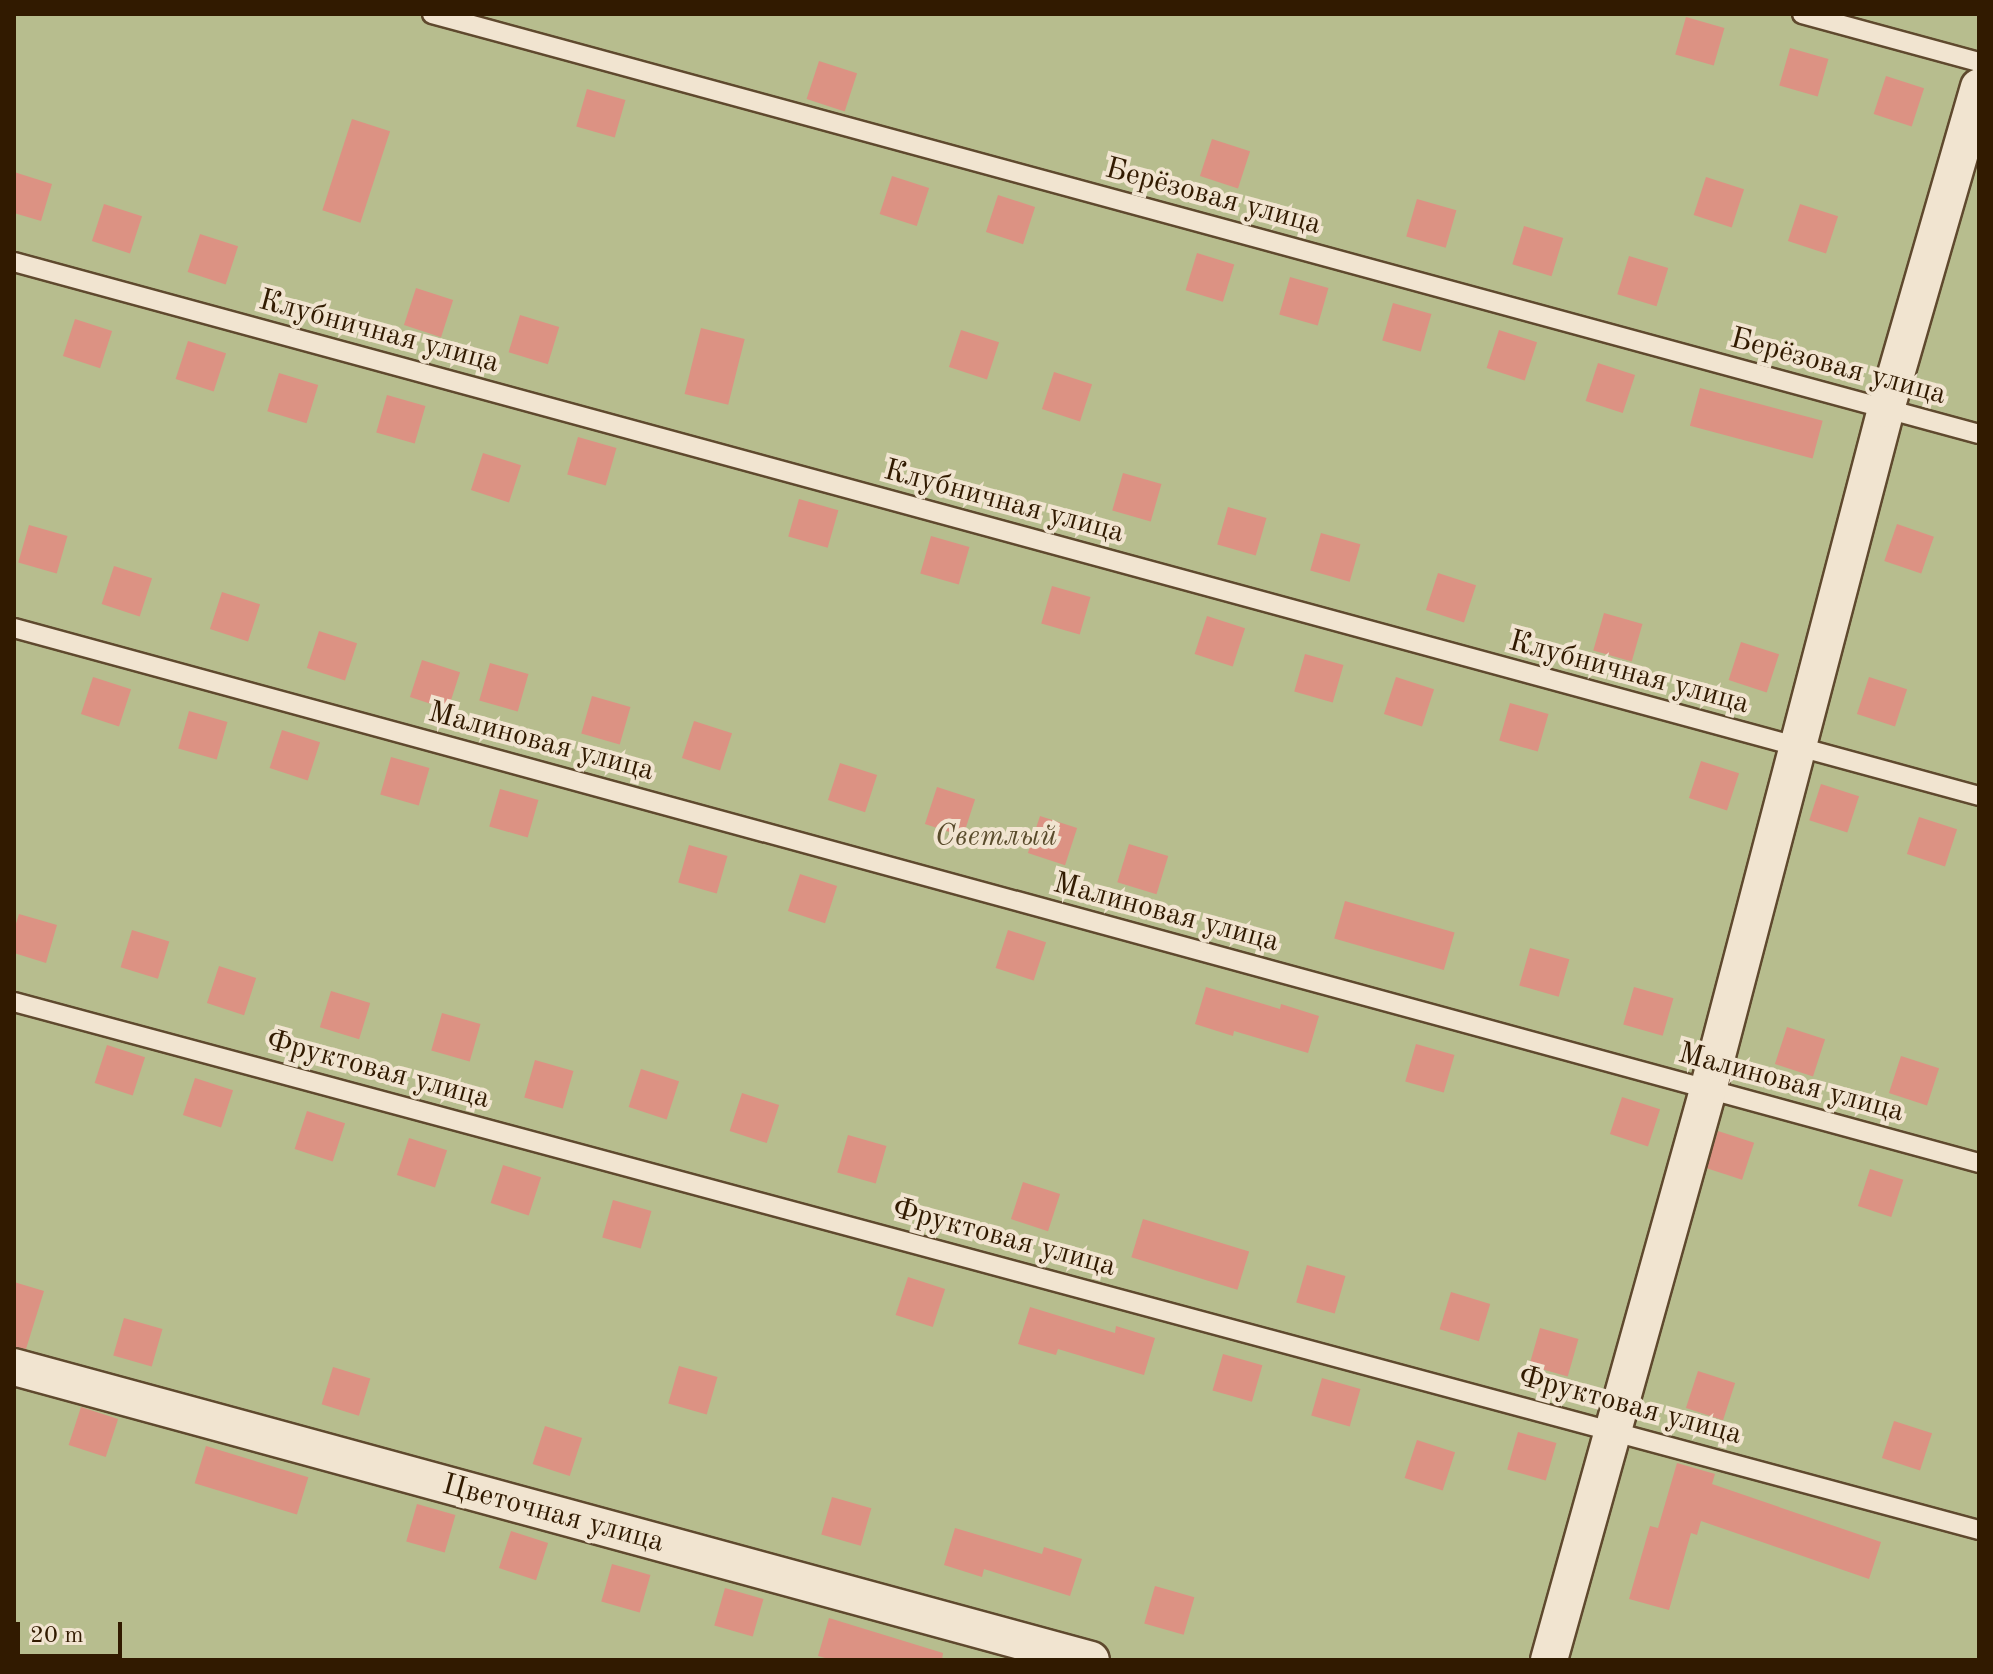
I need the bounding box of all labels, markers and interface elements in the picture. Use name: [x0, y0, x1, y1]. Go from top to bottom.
street label: Берёзовая улица: [1101, 151, 1325, 243]
street label: Клубничная улица: [255, 283, 503, 381]
street label: Берёзовая улица: [1726, 321, 1950, 413]
street label: Клубничная улица: [880, 453, 1128, 551]
street label: Клубничная улица: [1505, 624, 1753, 722]
street label: Малиновая улица: [424, 695, 658, 789]
park label: Светлый: [935, 819, 1057, 855]
street label: Малиновая улица: [1049, 866, 1283, 960]
street label: Фруктовая улица: [262, 1023, 494, 1117]
street label: Малиновая улица: [1674, 1036, 1908, 1130]
street label: Фруктовая улица: [888, 1191, 1120, 1285]
street label: Фруктовая улица: [1514, 1359, 1746, 1453]
street label: Цветочная улица: [438, 1467, 668, 1561]
scale bar: [20, 1606, 126, 1656]
text: 20 m: [30, 1624, 84, 1648]

